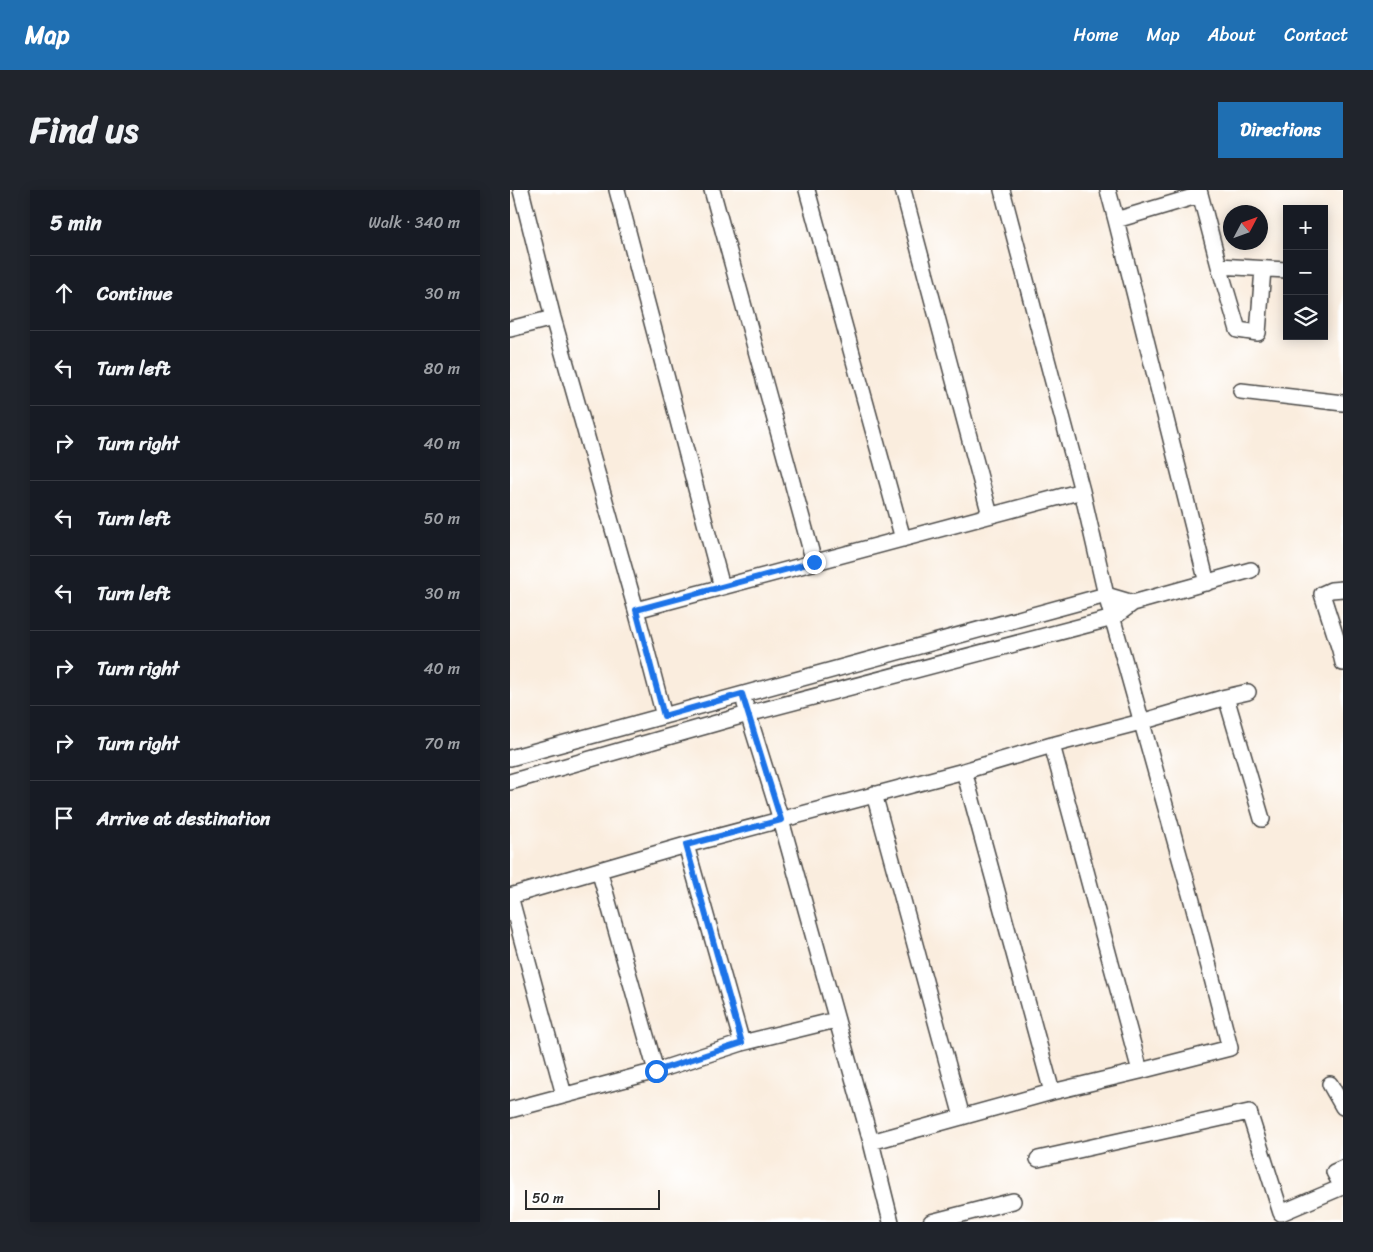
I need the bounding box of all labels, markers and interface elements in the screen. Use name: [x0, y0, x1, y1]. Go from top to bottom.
text: Map: [25, 14, 69, 56]
text: Home: [1074, 19, 1119, 51]
text: Map: [1147, 19, 1180, 51]
text: About: [1208, 19, 1256, 51]
text: Contact: [1284, 19, 1348, 51]
text: Find us: [30, 99, 138, 161]
button: Directions: [1218, 102, 1343, 158]
text: 5 min: [50, 204, 102, 242]
north arrow: [1223, 205, 1268, 250]
map controls: [1283, 205, 1328, 340]
button: +: [1283, 205, 1328, 250]
text: Walk · 340 m: [369, 208, 460, 237]
button: −: [1283, 250, 1328, 295]
text: Continue: [97, 277, 173, 310]
icon: ahead: [50, 279, 78, 307]
text: 30 m: [425, 279, 460, 308]
button: layers: [1283, 295, 1328, 340]
text: Turn left: [97, 352, 170, 385]
icon: left: [50, 354, 78, 382]
text: 80 m: [424, 354, 460, 383]
text: Turn right: [97, 427, 179, 460]
icon: right: [50, 429, 78, 457]
text: 40 m: [423, 429, 460, 458]
text: Turn left: [97, 502, 170, 535]
icon: left: [50, 504, 78, 532]
text: 50 m: [424, 504, 460, 533]
route end: [803, 551, 826, 574]
text: Turn left: [97, 577, 170, 610]
icon: left: [50, 579, 78, 607]
text: 30 m: [425, 579, 460, 608]
text: Turn right: [97, 652, 179, 685]
icon: right: [50, 654, 78, 682]
text: 40 m: [423, 654, 460, 683]
text: Turn right: [97, 727, 179, 760]
icon: right: [50, 729, 78, 757]
text: 70 m: [424, 729, 460, 758]
text: Arrive at destination: [97, 802, 270, 835]
icon: arrive: [50, 804, 78, 832]
route start: [645, 1060, 668, 1083]
text: 50 m: [532, 1186, 564, 1211]
scale bar: [525, 1187, 660, 1210]

